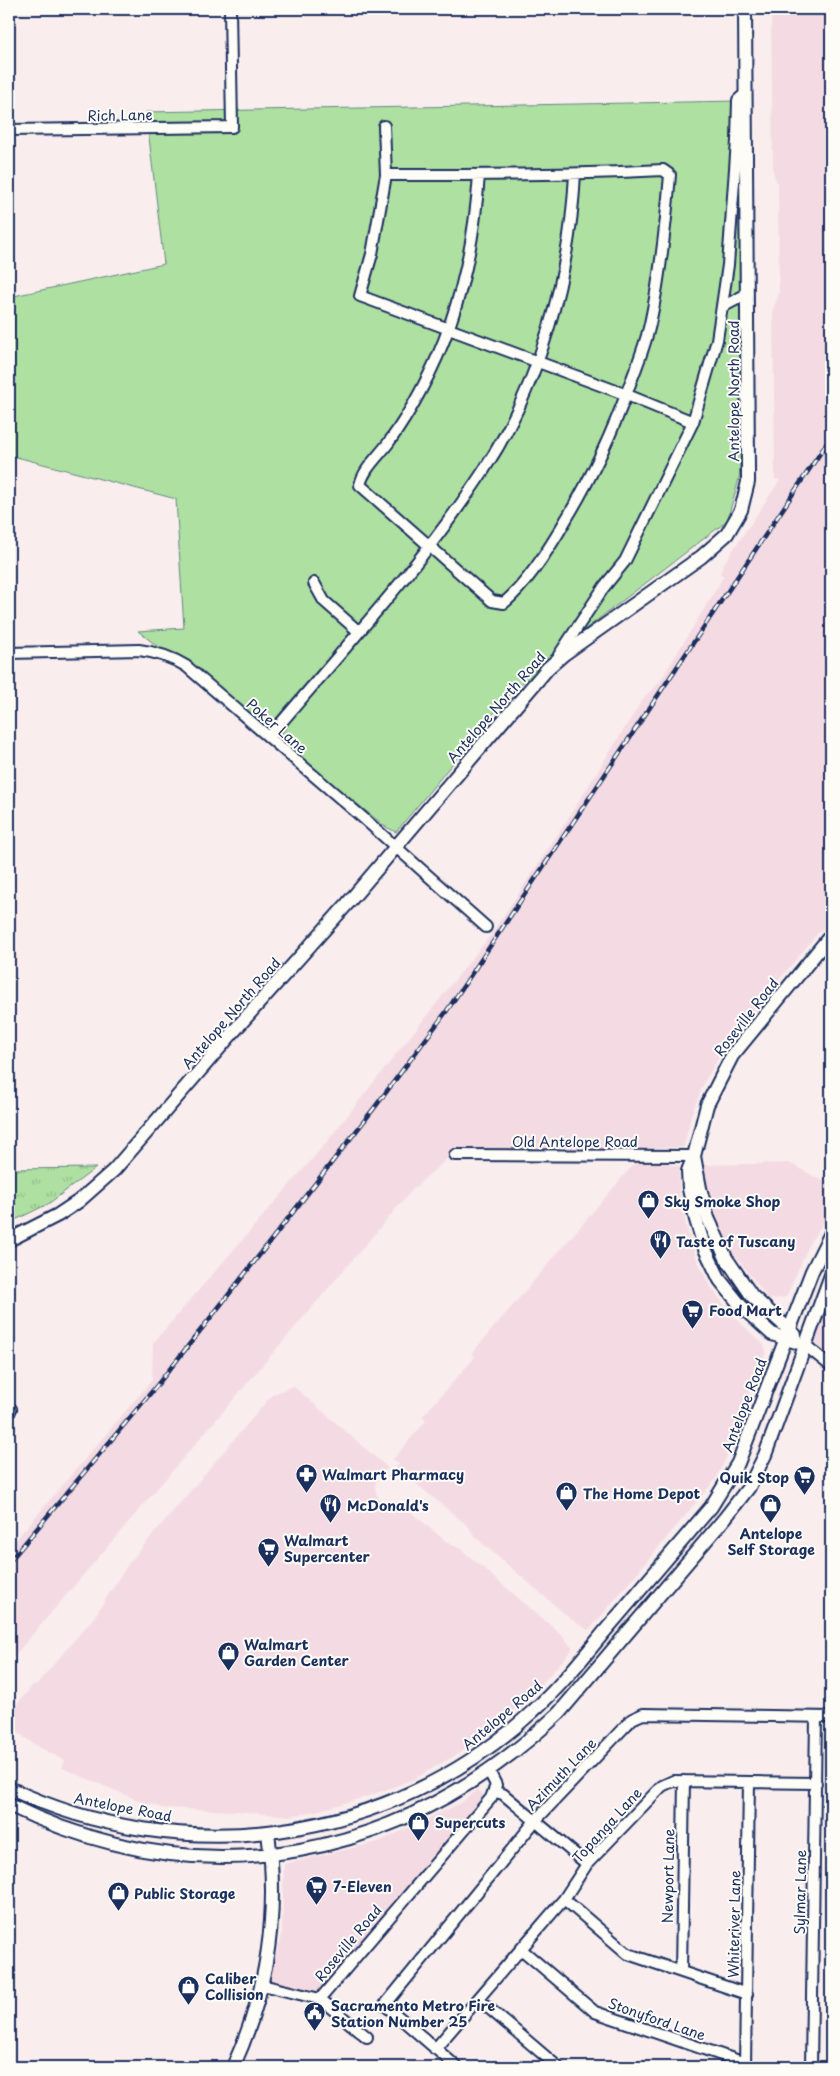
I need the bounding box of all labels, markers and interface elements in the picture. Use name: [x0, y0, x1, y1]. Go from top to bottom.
street label: Rich Lane: [87, 104, 153, 126]
street label: Antelope North Road: [723, 320, 744, 462]
street label: Antelope North Road: [442, 647, 550, 767]
street label: Poker Lane: [242, 694, 312, 759]
street label: Antelope North Road: [177, 953, 285, 1073]
street label: Roseville Road: [709, 973, 783, 1061]
street label: Old Antelope Road: [512, 1131, 638, 1152]
shop icon: Sky Smoke Shop: [636, 1189, 660, 1220]
place label: Sky Smoke Shop: [664, 1191, 780, 1212]
restaurant icon: Taste of Tuscany: [648, 1229, 672, 1260]
place label: Taste of Tuscany: [676, 1231, 795, 1252]
supermarket icon: Food Mart: [681, 1298, 705, 1329]
place label: Food Mart: [709, 1300, 782, 1321]
street label: Antelope Road: [716, 1355, 772, 1455]
pharmacy icon: Walmart Pharmacy: [294, 1462, 318, 1493]
place label: Walmart Pharmacy: [322, 1464, 464, 1485]
supermarket icon: Quik Stop: [793, 1465, 817, 1496]
place label: Quik Stop: [720, 1467, 789, 1488]
shop icon: The Home Depot: [555, 1481, 579, 1512]
place label: The Home Depot: [583, 1483, 700, 1504]
restaurant icon: McDonald's: [319, 1493, 343, 1524]
shop icon: Antelope Self Storage: [759, 1493, 783, 1524]
place label: McDonald's: [347, 1495, 429, 1516]
place label: Antelope Self Storage: [727, 1523, 815, 1560]
place label: Walmart Supercenter: [284, 1530, 371, 1567]
supermarket icon: Walmart Supercenter: [256, 1536, 280, 1567]
place label: Walmart Garden Center: [244, 1634, 350, 1671]
shop icon: Walmart Garden Center: [216, 1640, 240, 1671]
street label: Antelope Road: [457, 1675, 547, 1755]
street label: Azimuth Lane: [521, 1733, 601, 1815]
street label: Topanga Lane: [567, 1783, 647, 1867]
street label: Antelope Road: [72, 1787, 174, 1827]
shop icon: Supercuts: [407, 1810, 431, 1841]
place label: Supercuts: [435, 1812, 506, 1833]
street label: Newport Lane: [657, 1828, 679, 1924]
street label: Sylmar Lane: [789, 1849, 811, 1935]
street label: Whiteriver Lane: [723, 1870, 745, 1978]
supermarket icon: 7-Eleven: [305, 1874, 329, 1905]
place label: 7-Eleven: [333, 1876, 392, 1897]
shop icon: Public Storage: [106, 1881, 130, 1912]
place label: Public Storage: [134, 1883, 236, 1904]
street label: Roseville Road: [310, 1900, 386, 1986]
place label: Caliber Collision: [205, 1968, 264, 2005]
shop icon: Caliber Collision: [177, 1974, 201, 2005]
street label: Stonyford Lane: [605, 1992, 709, 2046]
place label: Sacramento Metro Fire Station Number 25: [331, 1995, 496, 2032]
public building icon: Sacramento Metro Fire Station Number 25: [303, 2001, 327, 2032]

